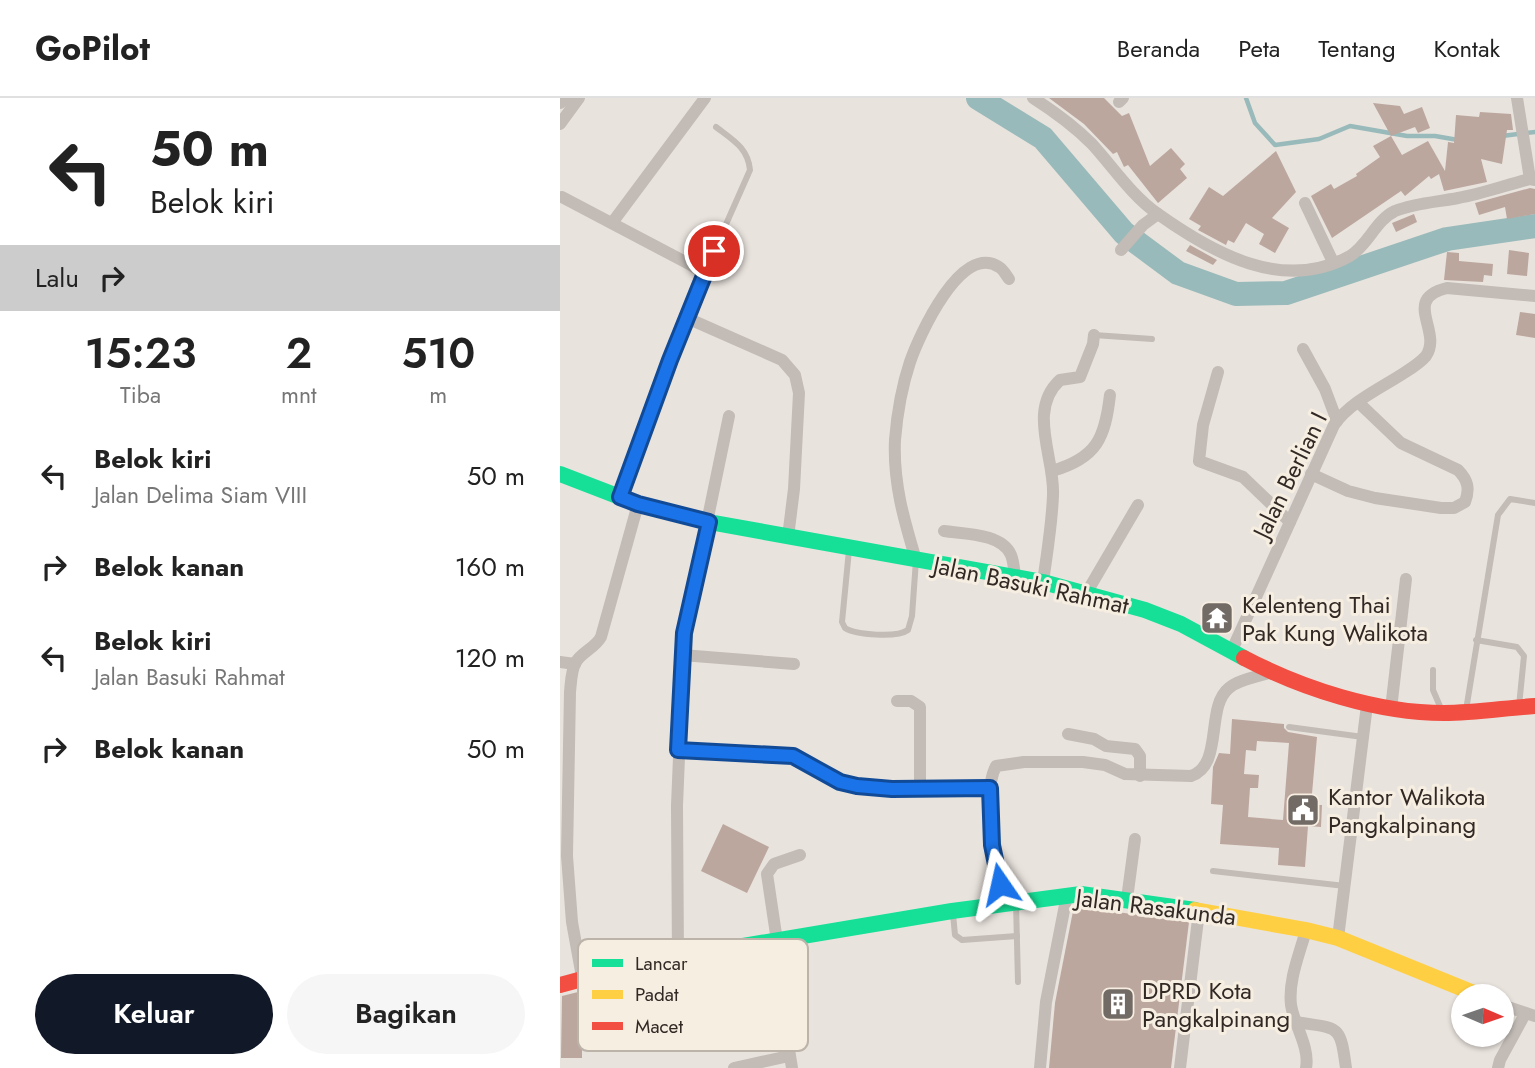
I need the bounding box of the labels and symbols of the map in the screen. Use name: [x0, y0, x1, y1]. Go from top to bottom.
pin: [684, 221, 744, 281]
street label: Jalan Berlian I: [1243, 406, 1336, 547]
street label: Jalan Basuki Rahmat: [927, 547, 1132, 623]
place label: Kelenteng Thai Pak Kung Walikota: [1242, 587, 1428, 650]
temple icon: Kelenteng Thai Pak Kung Walikota: [1198, 599, 1236, 637]
place label: Kantor Walikota Pangkalpinang: [1328, 779, 1485, 842]
public building icon: Kantor Walikota Pangkalpinang: [1284, 791, 1322, 829]
position arrow: [963, 847, 1037, 921]
street label: Jalan Rasakunda: [1071, 879, 1238, 934]
legend: [578, 939, 808, 1051]
text: Lancar: [635, 950, 688, 977]
place label: DPRD Kota Pangkalpinang: [1142, 973, 1290, 1036]
text: Padat: [635, 981, 679, 1008]
north arrow: [1451, 984, 1514, 1046]
building icon: DPRD Kota Pangkalpinang: [1099, 985, 1137, 1023]
text: Macet: [635, 1013, 683, 1040]

